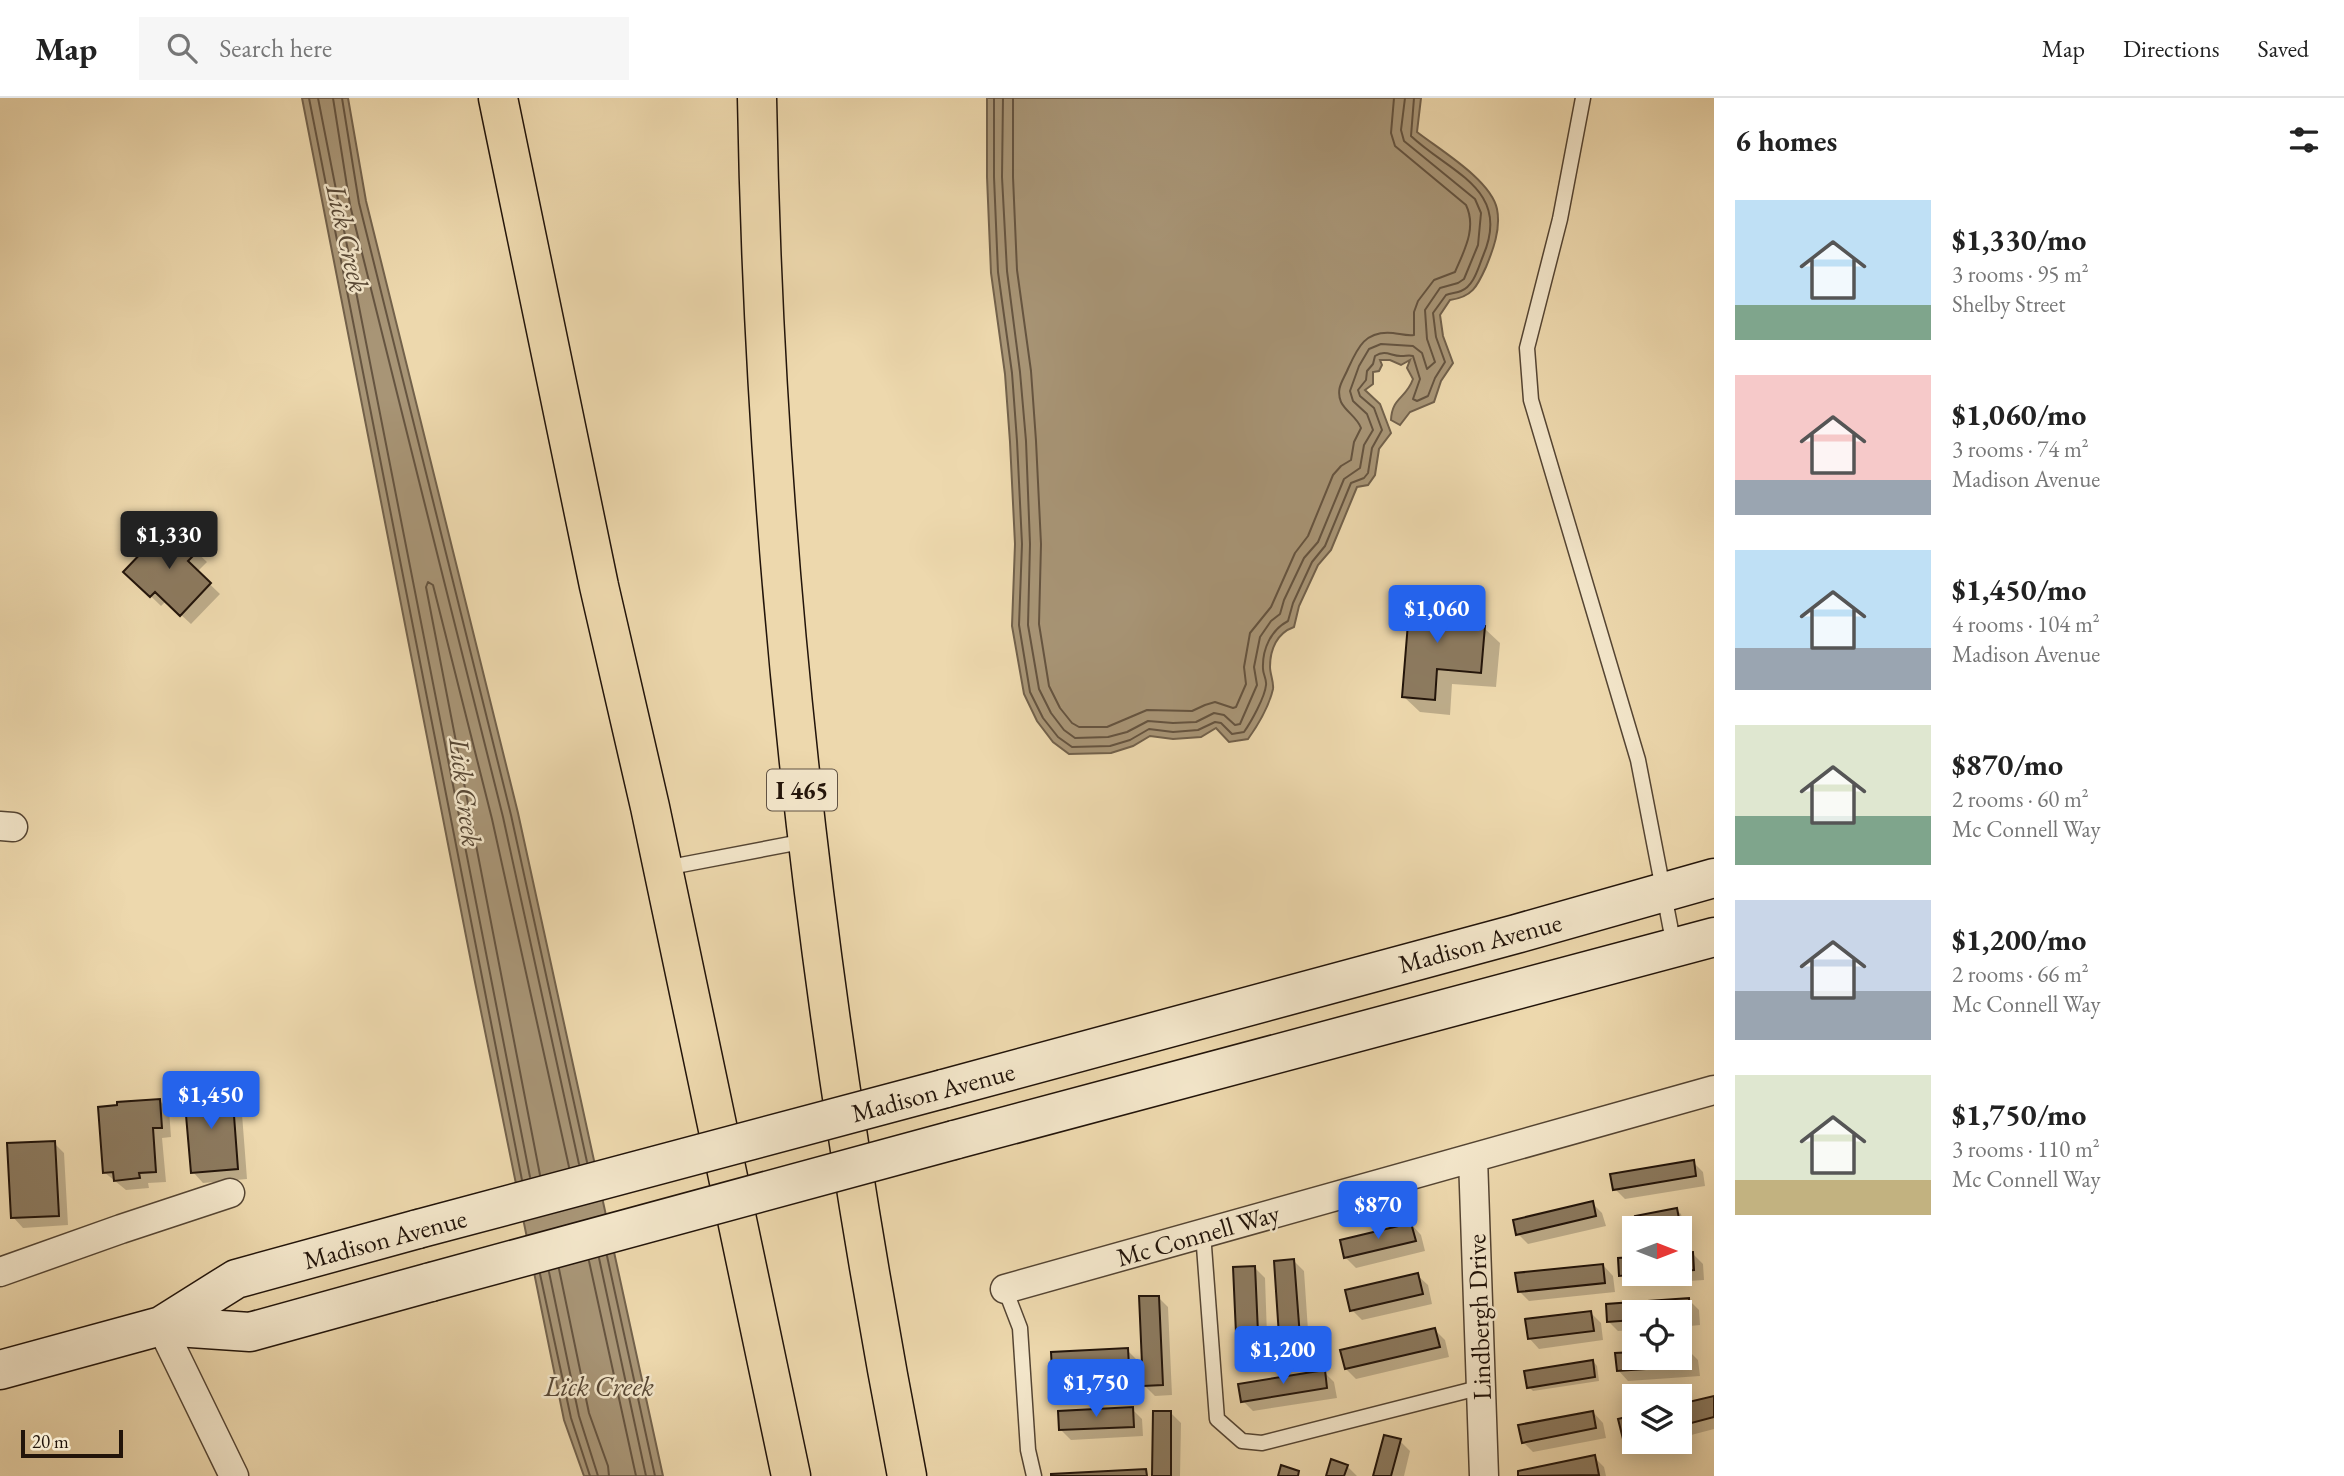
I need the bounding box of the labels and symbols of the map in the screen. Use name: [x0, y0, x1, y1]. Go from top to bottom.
water label: Lick Creek: [318, 179, 378, 296]
pin: $1,330: [112, 512, 226, 571]
pin: $1,060: [1380, 586, 1494, 645]
water label: Lick Creek: [441, 734, 491, 849]
road number: I 465: [767, 770, 837, 810]
street label: Madison Avenue: [1395, 905, 1565, 981]
street label: Madison Avenue: [848, 1054, 1018, 1130]
pin: $1,450: [154, 1072, 268, 1131]
pin: $870: [1337, 1182, 1419, 1241]
street label: Mc Connell Way: [1113, 1195, 1284, 1274]
street label: Madison Avenue: [300, 1201, 470, 1277]
north arrow: [1622, 1216, 1692, 1286]
street label: Lindbergh Drive: [1459, 1233, 1499, 1401]
pin: $1,200: [1226, 1326, 1340, 1386]
pin: $1,750: [1039, 1360, 1153, 1419]
water label: Lick Creek: [543, 1368, 654, 1404]
scale bar: [21, 1427, 122, 1459]

